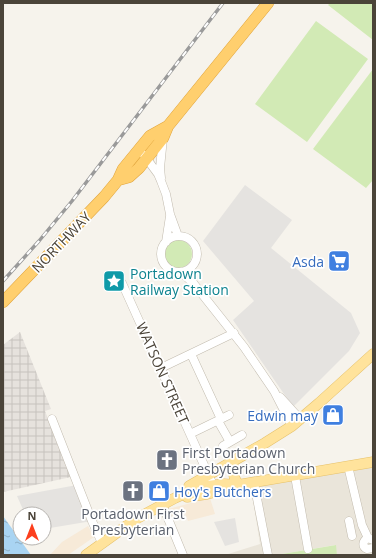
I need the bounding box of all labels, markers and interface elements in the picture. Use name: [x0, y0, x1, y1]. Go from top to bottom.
street label: NORTHWAY: [27, 207, 95, 277]
supermarket icon: Asda: [326, 248, 352, 274]
place label: Asda: [292, 252, 324, 271]
place label: Portadown Railway Station: [130, 264, 229, 299]
place icon: Portadown Railway Station: [101, 268, 127, 294]
street label: WATSON STREET: [132, 319, 194, 427]
shop icon: Edwin may: [320, 402, 346, 428]
place label: Edwin may: [247, 406, 319, 425]
place label: First Portadown Presbyterian Church: [182, 443, 315, 478]
church icon: First Portadown Presbyterian Church: [154, 447, 180, 473]
church icon: Portadown First Presbyterian: [120, 478, 146, 504]
shop icon: Hoy's Butchers: [146, 478, 172, 504]
place label: Hoy's Butchers: [174, 482, 272, 501]
place label: Portadown First Presbyterian: [81, 504, 185, 539]
north arrow: [12, 506, 52, 546]
text: N: [28, 508, 36, 523]

